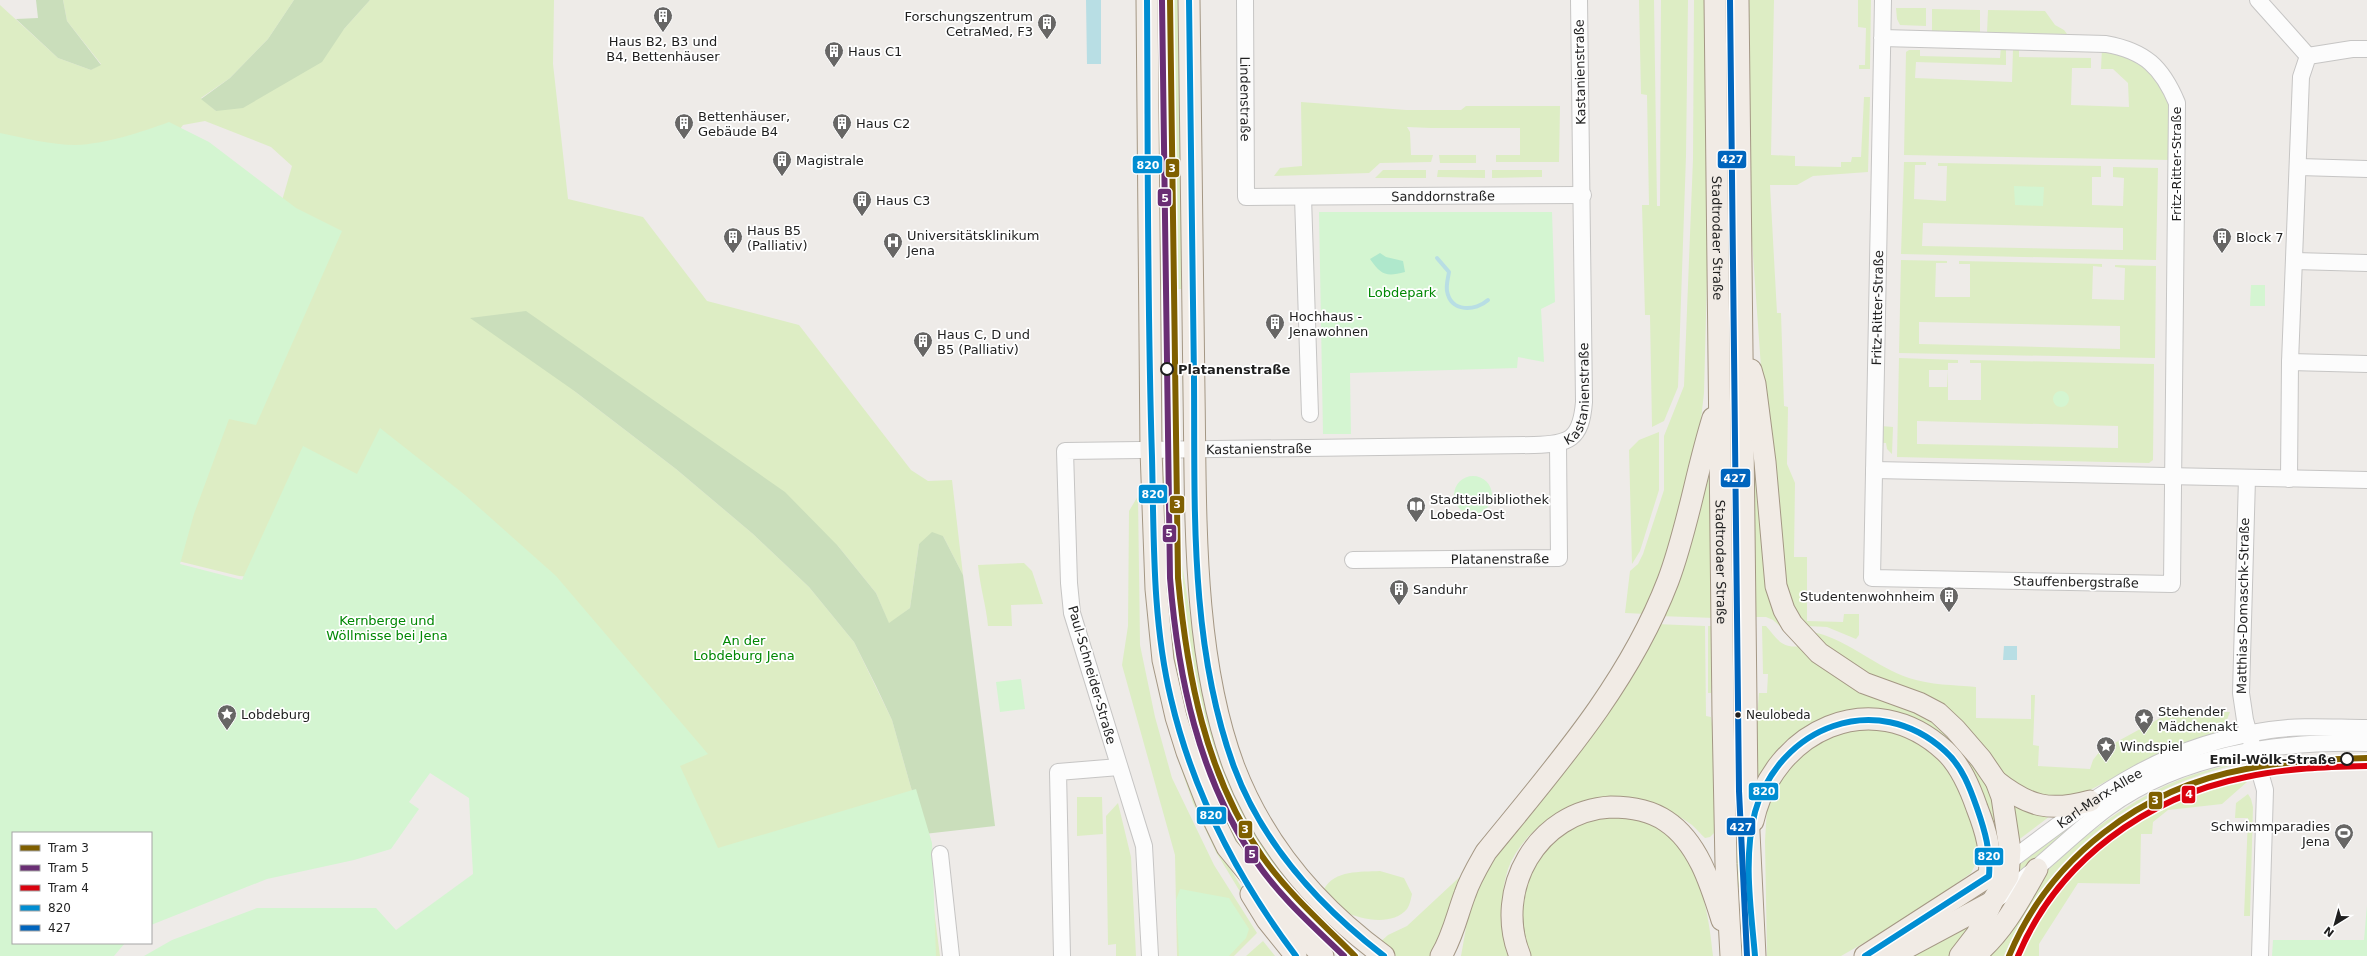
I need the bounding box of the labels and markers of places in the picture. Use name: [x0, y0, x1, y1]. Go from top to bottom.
building icon: Haus B2, B3 und B4, Bettenhäuser: [652, 5, 674, 33]
place label: Forschungszentrum CetraMed, F3: [905, 9, 1033, 39]
building icon: Forschungszentrum CetraMed, F3: [1036, 12, 1058, 40]
place label: Haus B2, B3 und B4, Bettenhäuser: [606, 34, 720, 64]
building icon: Haus C1: [823, 40, 845, 68]
place label: Haus C1: [848, 44, 902, 59]
place label: Bettenhäuser, Gebäude B4: [698, 109, 790, 139]
building icon: Bettenhäuser, Gebäude B4: [673, 112, 695, 140]
building icon: Haus C2: [831, 112, 853, 140]
place label: Haus C2: [856, 116, 910, 131]
building icon: Magistrale: [771, 149, 793, 177]
place label: Magistrale: [796, 153, 864, 168]
building icon: Haus C3: [851, 189, 873, 217]
place label: Haus C3: [876, 193, 930, 208]
place label: Haus B5 (Palliativ): [747, 223, 808, 253]
building icon: Haus B5 (Palliativ): [722, 226, 744, 254]
building icon: Block 7: [2211, 226, 2233, 254]
place label: Universitätsklinikum Jena: [906, 228, 1039, 258]
place label: Block 7: [2236, 230, 2284, 245]
hospital icon: Universitätsklinikum Jena: [882, 231, 904, 259]
place label: Hochhaus - Jenawohnen: [1288, 309, 1368, 339]
building icon: Hochhaus - Jenawohnen: [1264, 312, 1286, 340]
place label: Haus C, D und B5 (Palliativ): [937, 327, 1030, 357]
building icon: Haus C, D und B5 (Palliativ): [912, 330, 934, 358]
marker: Platanenstraße: [1160, 362, 1174, 376]
place label: Platanenstraße: [1178, 362, 1291, 377]
place label: Stadtteilbibliothek Lobeda-Ost: [1430, 492, 1550, 522]
library icon: Stadtteilbibliothek Lobeda-Ost: [1405, 495, 1427, 523]
building icon: Sanduhr: [1388, 578, 1410, 606]
place label: Sanduhr: [1413, 582, 1468, 597]
building icon: Studentenwohnheim: [1938, 585, 1960, 613]
place label: Studentenwohnheim: [1800, 589, 1935, 604]
place icon: Lobdeburg: [216, 703, 238, 731]
place label: Stehender Mädchenakt: [2158, 704, 2238, 734]
place label: Lobdeburg: [241, 707, 310, 722]
place icon: Stehender Mädchenakt: [2133, 707, 2155, 735]
place label: Neulobeda: [1746, 708, 1811, 722]
marker: Neulobeda: [1733, 710, 1743, 720]
place icon: Windspiel: [2095, 735, 2117, 763]
place label: Windspiel: [2120, 739, 2183, 754]
place label: Emil-Wölk-Straße: [2210, 752, 2336, 767]
marker: Emil-Wölk-Straße: [2340, 752, 2354, 766]
place label: Schwimmparadies Jena: [2211, 819, 2330, 849]
sports icon: Schwimmparadies Jena: [2333, 822, 2355, 850]

